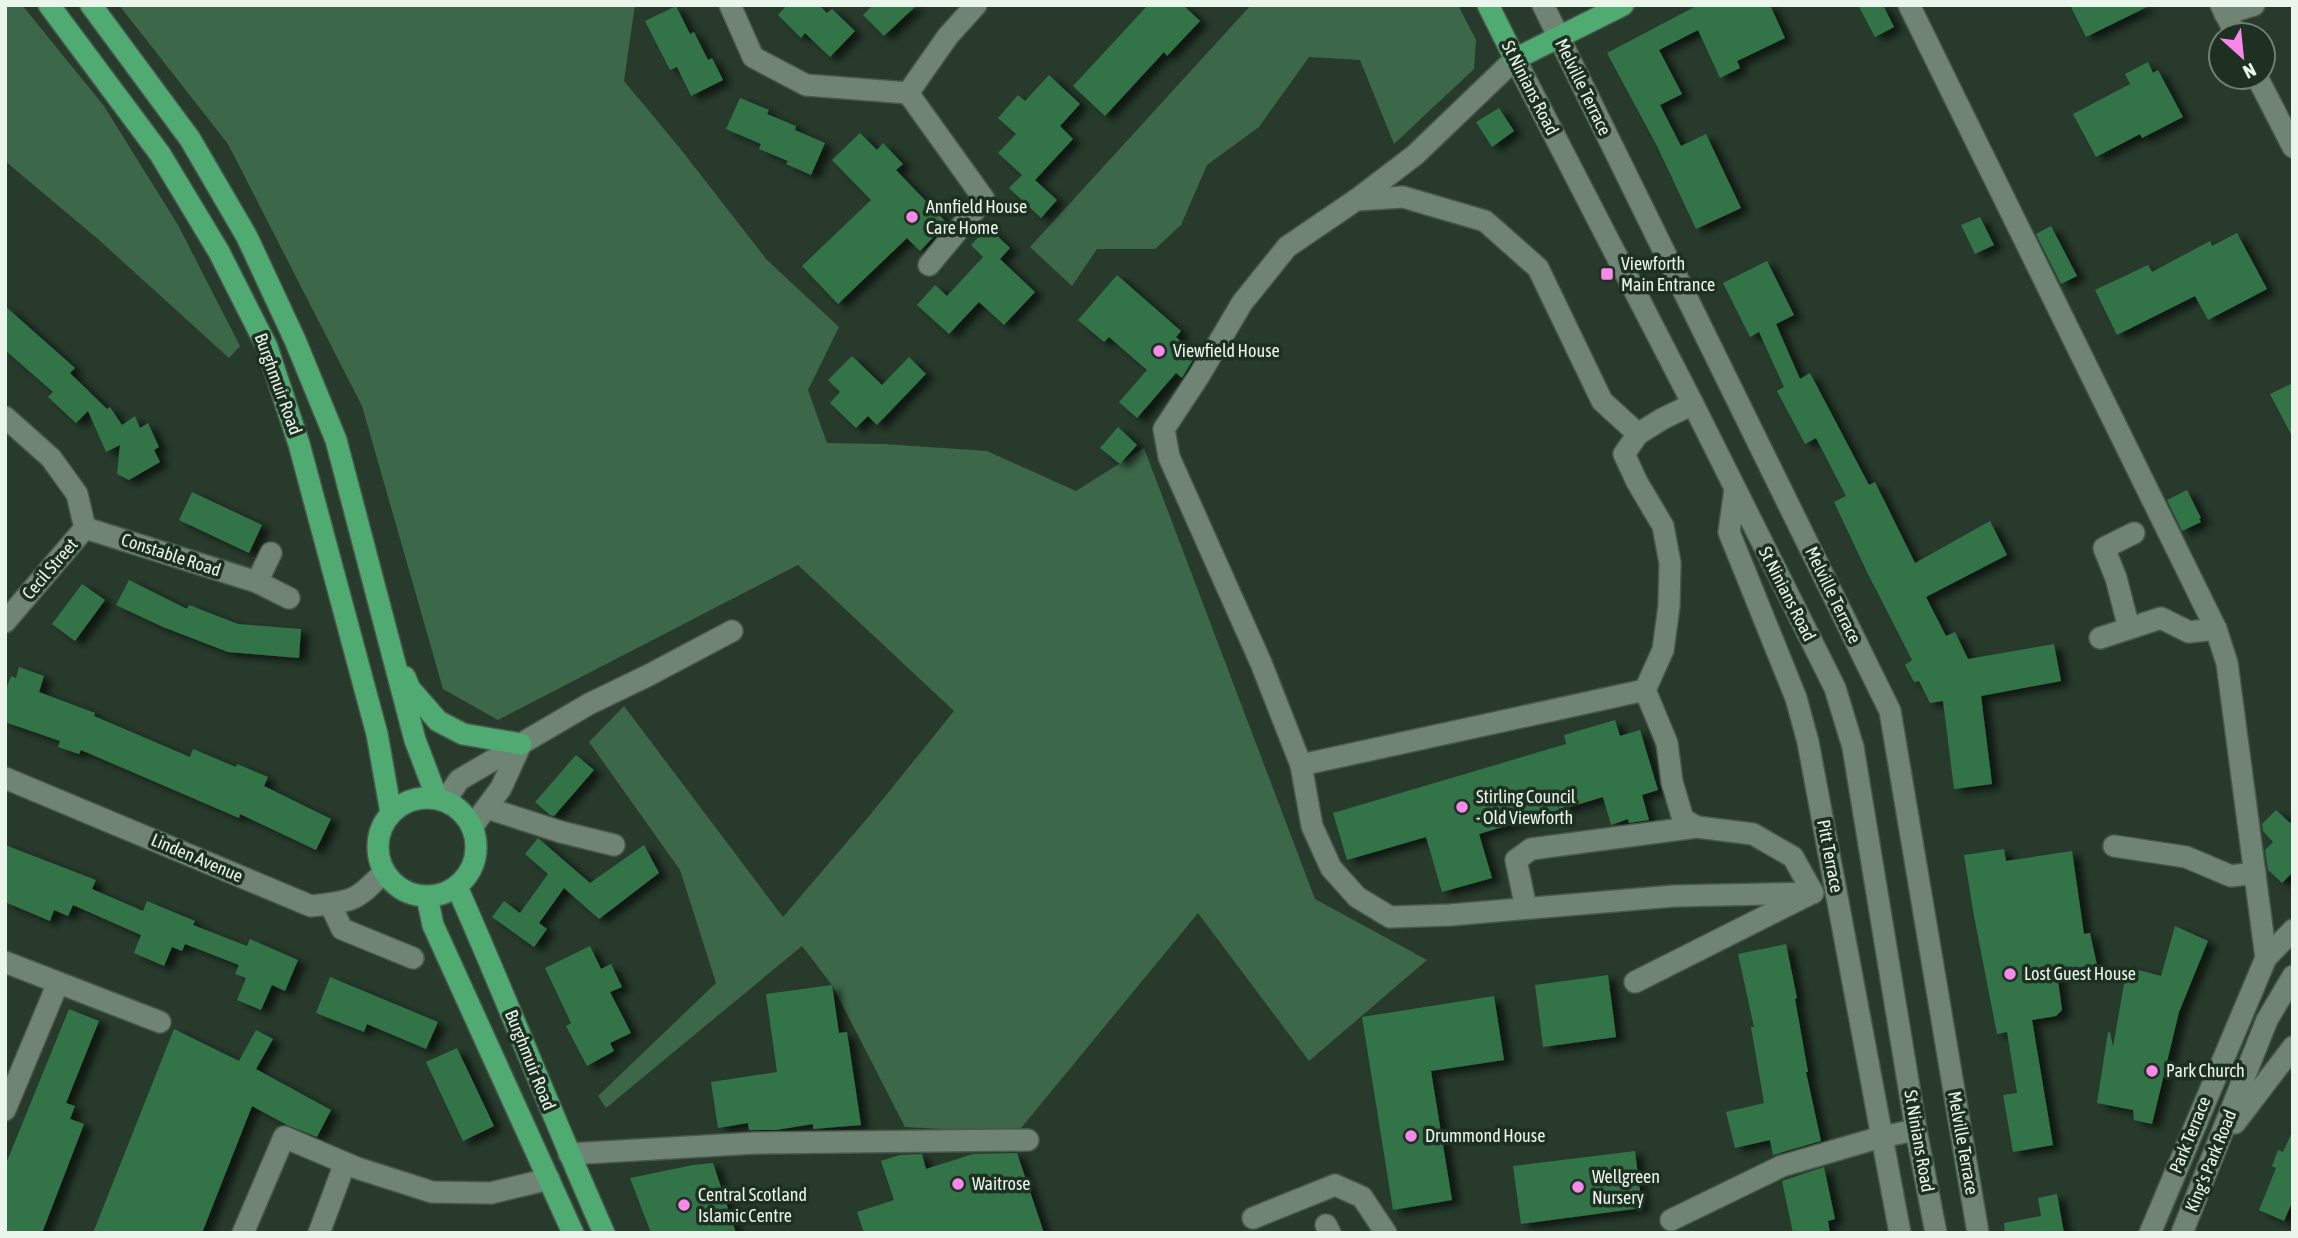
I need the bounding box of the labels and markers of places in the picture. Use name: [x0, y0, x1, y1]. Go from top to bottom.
place label: Annfield House Care Home: [926, 196, 1027, 238]
marker: Annfield House Care Home: [904, 209, 920, 225]
place label: Viewforth Main Entrance: [1621, 253, 1715, 295]
marker: Viewforth Main Entrance: [1599, 266, 1615, 282]
place label: Viewfield House: [1173, 340, 1280, 361]
marker: Viewfield House: [1151, 343, 1167, 359]
place label: Stirling Council - Old Viewforth: [1476, 786, 1576, 828]
marker: Stirling Council - Old Viewforth: [1454, 799, 1470, 815]
place label: Lost Guest House: [2024, 963, 2136, 984]
marker: Lost Guest House: [2002, 966, 2018, 982]
place label: Park Church: [2166, 1060, 2245, 1081]
marker: Park Church: [2144, 1063, 2160, 1079]
place label: Drummond House: [1425, 1125, 1545, 1146]
marker: Drummond House: [1403, 1128, 1419, 1144]
place label: Wellgreen Nursery: [1592, 1166, 1660, 1208]
place label: Waitrose: [972, 1173, 1031, 1194]
marker: Waitrose: [950, 1176, 966, 1192]
marker: Wellgreen Nursery: [1570, 1179, 1586, 1195]
place label: Central Scotland Islamic Centre: [698, 1184, 807, 1226]
marker: Central Scotland Islamic Centre: [676, 1197, 692, 1213]

